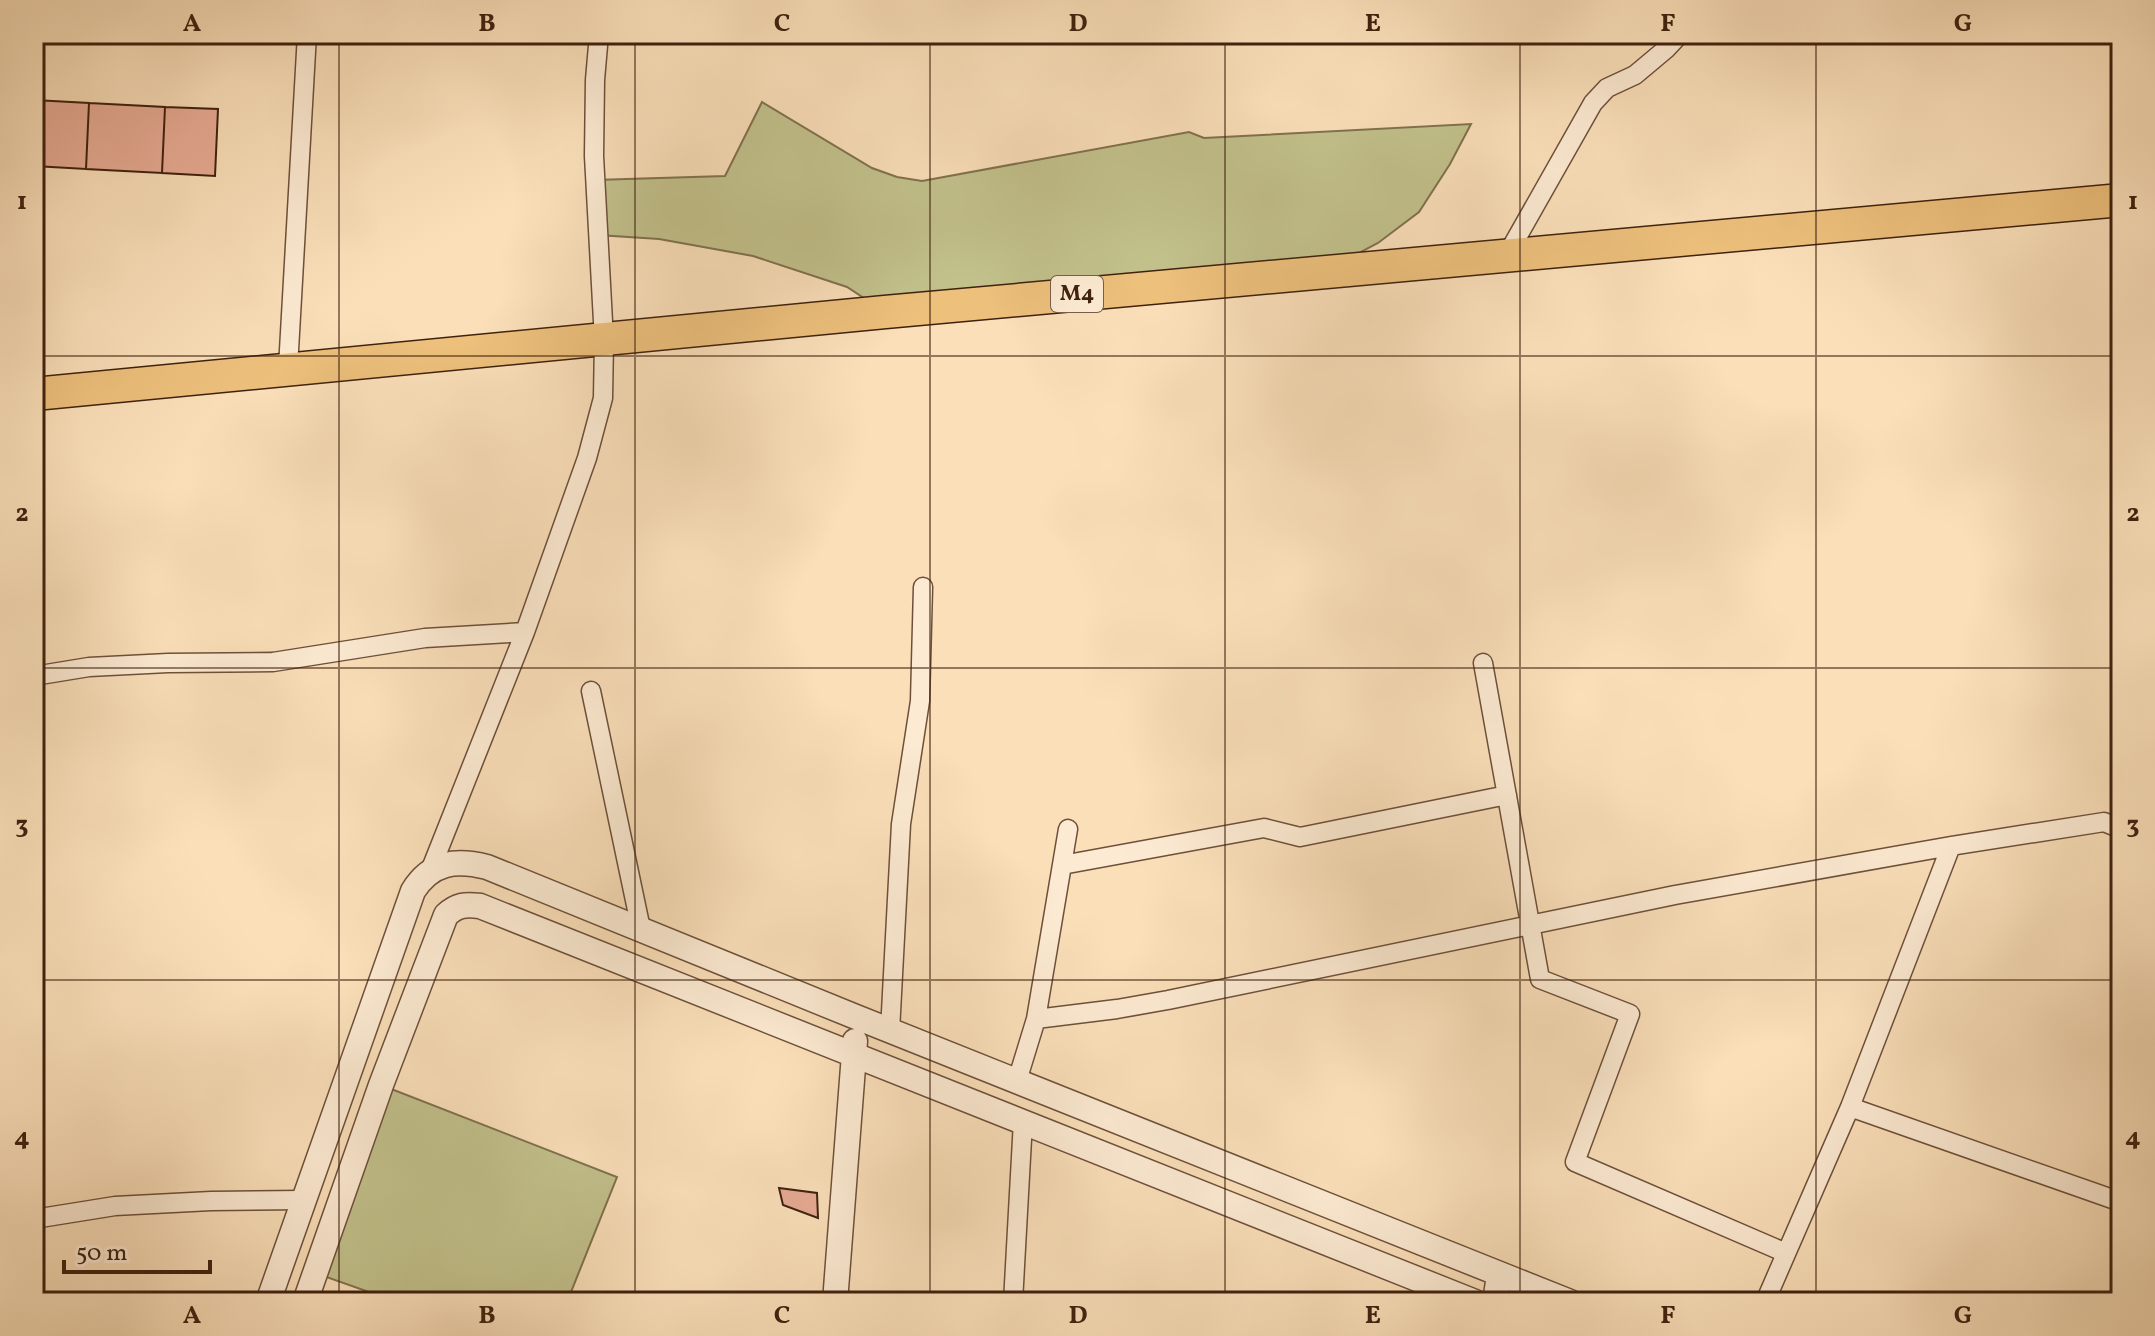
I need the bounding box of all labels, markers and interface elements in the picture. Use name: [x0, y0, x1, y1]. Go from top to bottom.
text: A: [183, 6, 202, 42]
text: B: [478, 6, 496, 42]
text: C: [774, 6, 790, 42]
text: D: [1068, 6, 1088, 42]
text: E: [1365, 6, 1381, 42]
text: F: [1660, 6, 1676, 42]
text: G: [1954, 6, 1972, 42]
text: 1: [17, 184, 27, 220]
text: 1: [2128, 184, 2138, 220]
road number: M4: [1051, 276, 1103, 312]
text: 2: [15, 496, 29, 532]
text: 2: [2126, 496, 2140, 532]
text: 3: [15, 808, 29, 844]
text: 3: [2126, 808, 2140, 844]
text: 4: [14, 1120, 30, 1156]
text: 4: [2125, 1120, 2141, 1156]
scale bar: [64, 1224, 210, 1274]
text: 50 m: [76, 1237, 128, 1271]
text: A: [183, 1298, 202, 1334]
text: B: [478, 1298, 496, 1334]
text: C: [774, 1298, 790, 1334]
text: D: [1068, 1298, 1088, 1334]
text: E: [1365, 1298, 1381, 1334]
text: F: [1660, 1298, 1676, 1334]
text: G: [1954, 1298, 1972, 1334]

